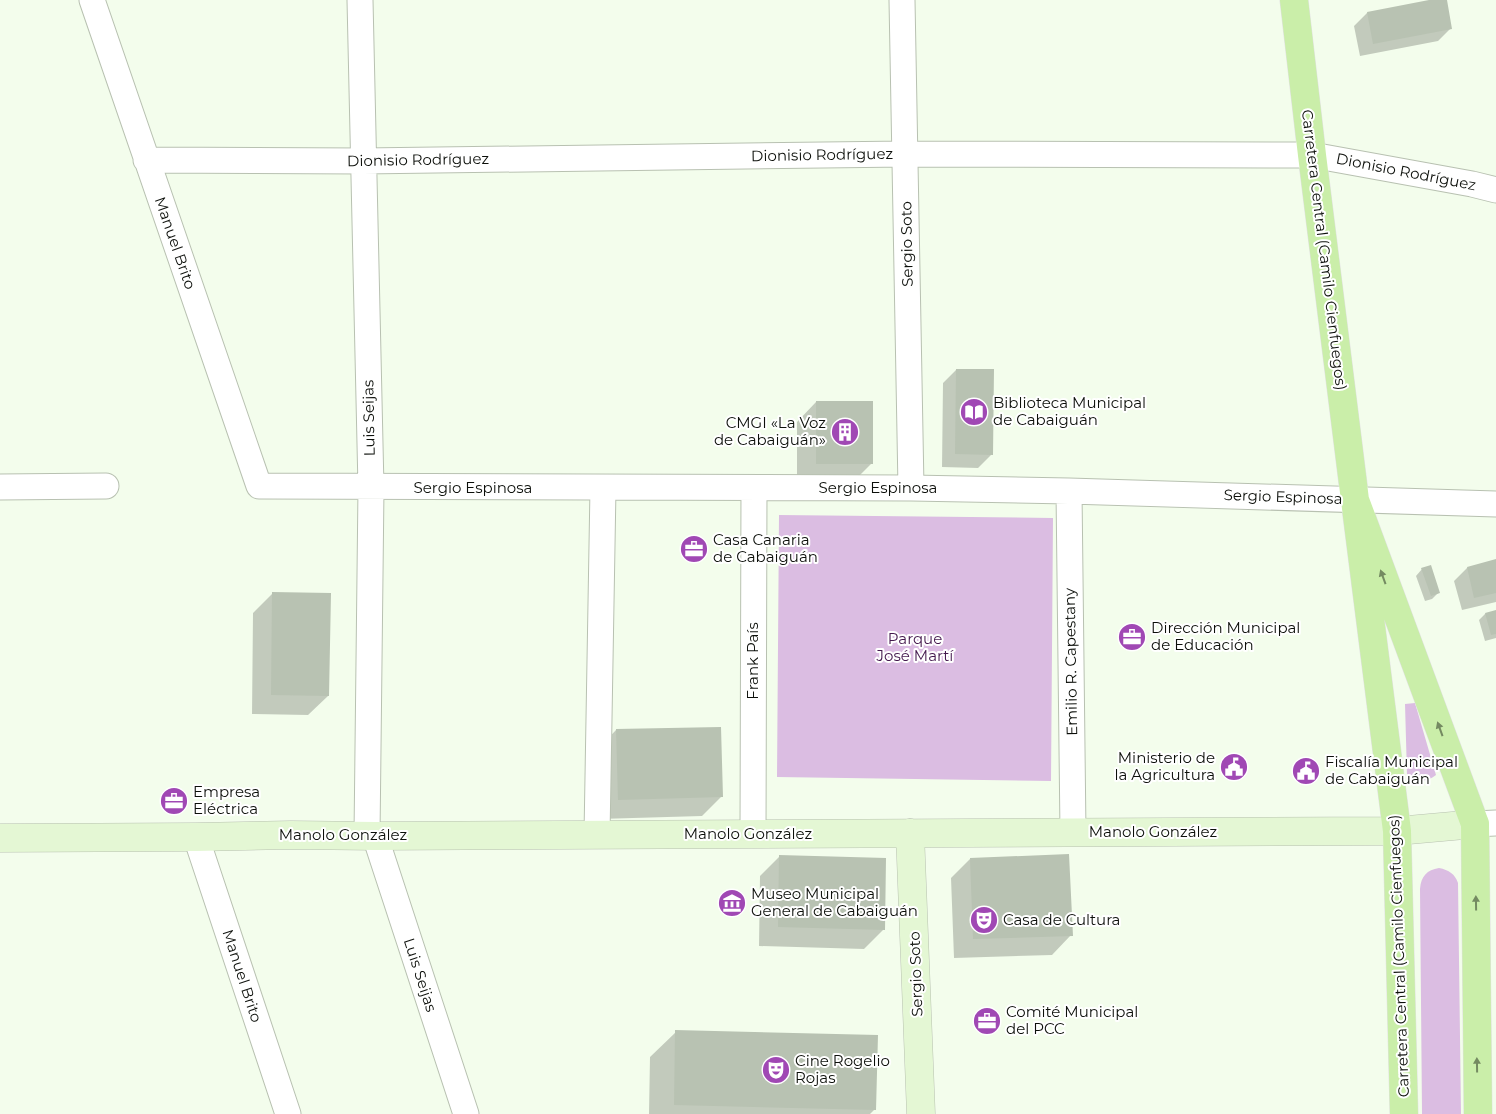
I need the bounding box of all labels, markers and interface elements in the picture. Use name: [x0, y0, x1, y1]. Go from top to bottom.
street label: Carretera Central (Camilo Cienfuegos): [1298, 108, 1351, 391]
street label: Dionisio Rodríguez: [751, 144, 894, 165]
street label: Dionisio Rodríguez: [347, 149, 490, 170]
street label: Dionisio Rodríguez: [1335, 149, 1478, 194]
street label: Manuel Brito: [151, 194, 200, 292]
street label: Sergio Soto: [896, 201, 917, 287]
street label: Luis Seijas: [358, 380, 379, 457]
place label: Biblioteca Municipal de Cabaiguán: [993, 393, 1146, 429]
library icon: Biblioteca Municipal de Cabaiguán: [959, 397, 989, 427]
place label: CMGI «La Voz de Cabaiguán»: [714, 413, 826, 449]
building icon: CMGI «La Voz de Cabaiguán»: [830, 417, 860, 447]
street label: Sergio Espinosa: [414, 478, 532, 497]
street label: Sergio Espinosa: [819, 478, 937, 497]
street label: Sergio Espinosa: [1223, 485, 1343, 508]
place label: Casa Canaria de Cabaiguán: [713, 530, 818, 566]
office icon: Casa Canaria de Cabaiguán: [679, 534, 709, 564]
one-way arrow: [1379, 569, 1386, 584]
street label: Emilio R. Capestany: [1060, 587, 1081, 736]
place label: Dirección Municipal de Educación: [1151, 618, 1300, 654]
street label: Frank País: [743, 622, 762, 700]
office icon: Dirección Municipal de Educación: [1117, 622, 1147, 652]
park label: Parque José Martí: [876, 629, 954, 665]
one-way arrow: [1436, 721, 1444, 736]
place label: Ministerio de la Agricultura: [1114, 748, 1215, 784]
public building icon: Ministerio de la Agricultura: [1219, 752, 1249, 782]
place label: Fiscalía Municipal de Cabaiguán: [1325, 752, 1458, 788]
public building icon: Fiscalía Municipal de Cabaiguán: [1291, 756, 1321, 786]
place label: Empresa Eléctrica: [193, 782, 260, 818]
office icon: Empresa Eléctrica: [159, 786, 189, 816]
street label: Carretera Central (Camilo Cienfuegos): [1384, 814, 1413, 1098]
street label: Manolo González: [1089, 822, 1218, 841]
street label: Manolo González: [684, 824, 813, 843]
street label: Manolo González: [279, 825, 408, 844]
place label: Museo Municipal General de Cabaiguán: [751, 884, 918, 920]
museum icon: Museo Municipal General de Cabaiguán: [717, 888, 747, 918]
one-way arrow: [1472, 895, 1480, 911]
theatre icon: Casa de Cultura: [969, 905, 999, 935]
place label: Casa de Cultura: [1003, 910, 1120, 929]
street label: Manuel Brito: [218, 927, 266, 1025]
street label: Sergio Soto: [905, 931, 926, 1017]
street label: Luis Seijas: [400, 935, 441, 1014]
place label: Comité Municipal del PCC: [1006, 1002, 1138, 1038]
office icon: Comité Municipal del PCC: [972, 1006, 1002, 1036]
place label: Cine Rogelio Rojas: [795, 1051, 890, 1087]
theatre icon: Cine Rogelio Rojas: [761, 1055, 791, 1085]
one-way arrow: [1473, 1057, 1481, 1073]

